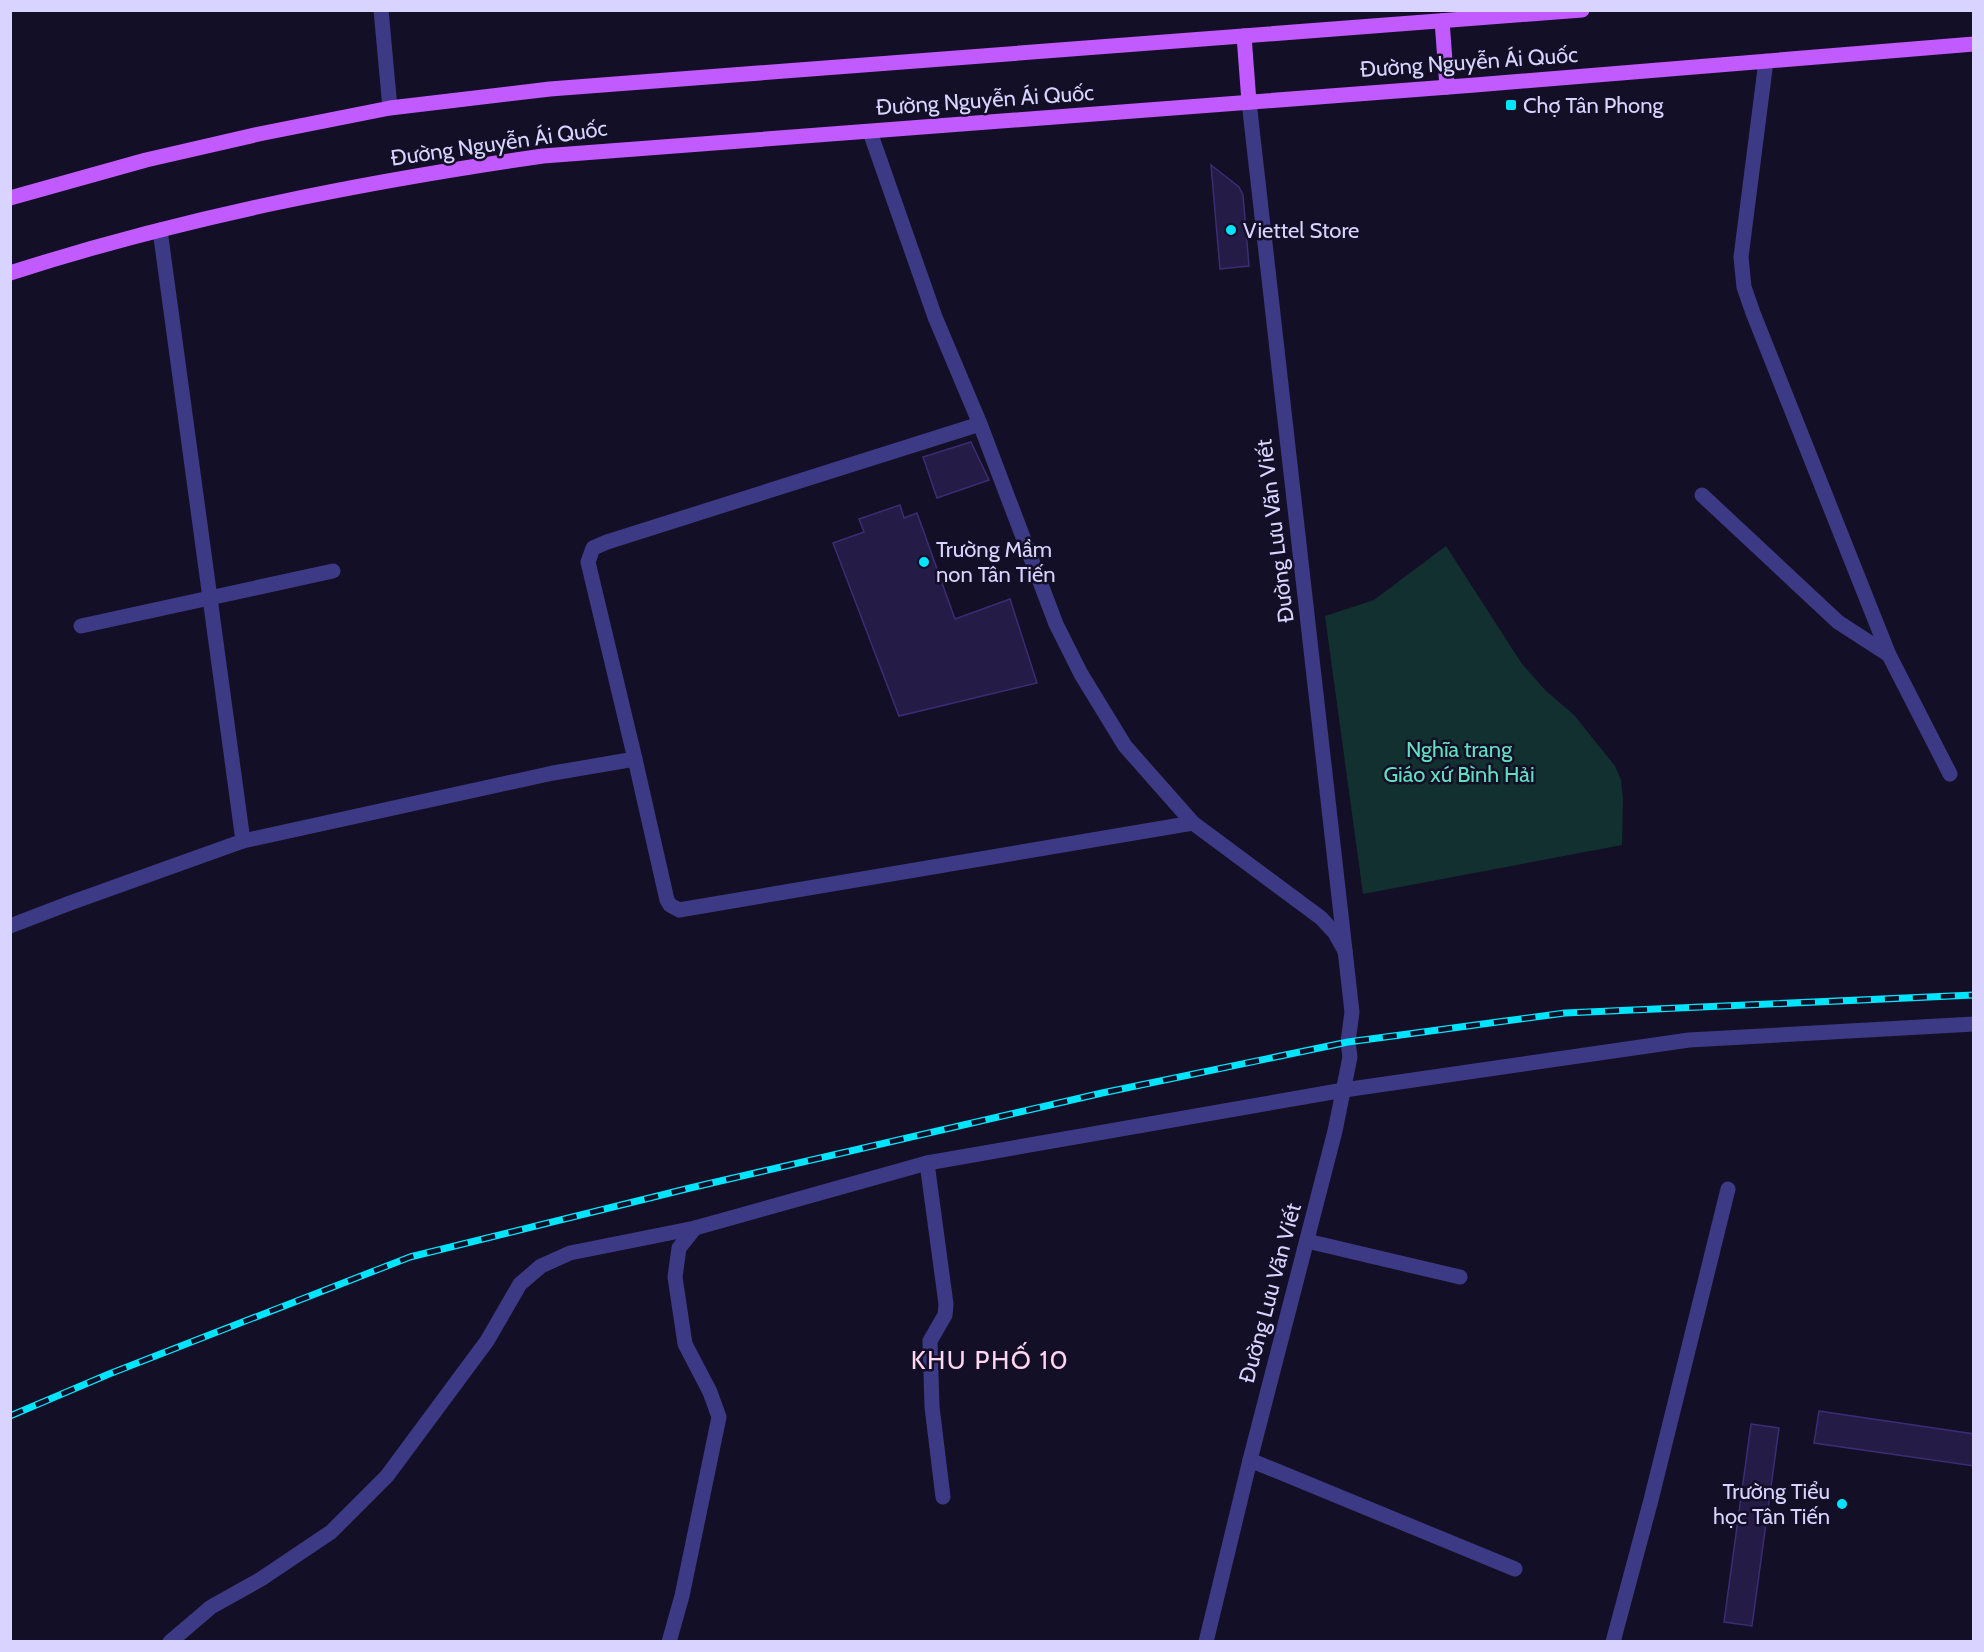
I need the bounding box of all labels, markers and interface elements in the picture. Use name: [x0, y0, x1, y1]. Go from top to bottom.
street label: Đường Nguyễn Ái Quốc: [1359, 41, 1579, 83]
street label: Đường Nguyễn Ái Quốc: [875, 79, 1095, 121]
place label: Chợ Tân Phong: [1523, 92, 1665, 119]
marker: Chợ Tân Phong: [1504, 98, 1518, 112]
street label: Đường Nguyễn Ái Quốc: [389, 114, 609, 172]
place label: Viettel Store: [1243, 217, 1359, 244]
marker: Viettel Store: [1224, 223, 1238, 237]
street label: Đường Lưu Văn Viết: [1250, 437, 1300, 624]
place label: Trường Mầm non Tân Tiến: [936, 536, 1056, 588]
marker: Trường Mầm non Tân Tiến: [917, 555, 931, 569]
park label: Nghĩa trang Giáo xứ Bình Hải: [1383, 736, 1535, 788]
street label: Đường Lưu Văn Viết: [1233, 1200, 1307, 1386]
district label: KHU PHỐ 10: [911, 1342, 1069, 1376]
place label: Trường Tiểu học Tân Tiến: [1713, 1478, 1830, 1530]
marker: Trường Tiểu học Tân Tiến: [1835, 1497, 1849, 1511]

